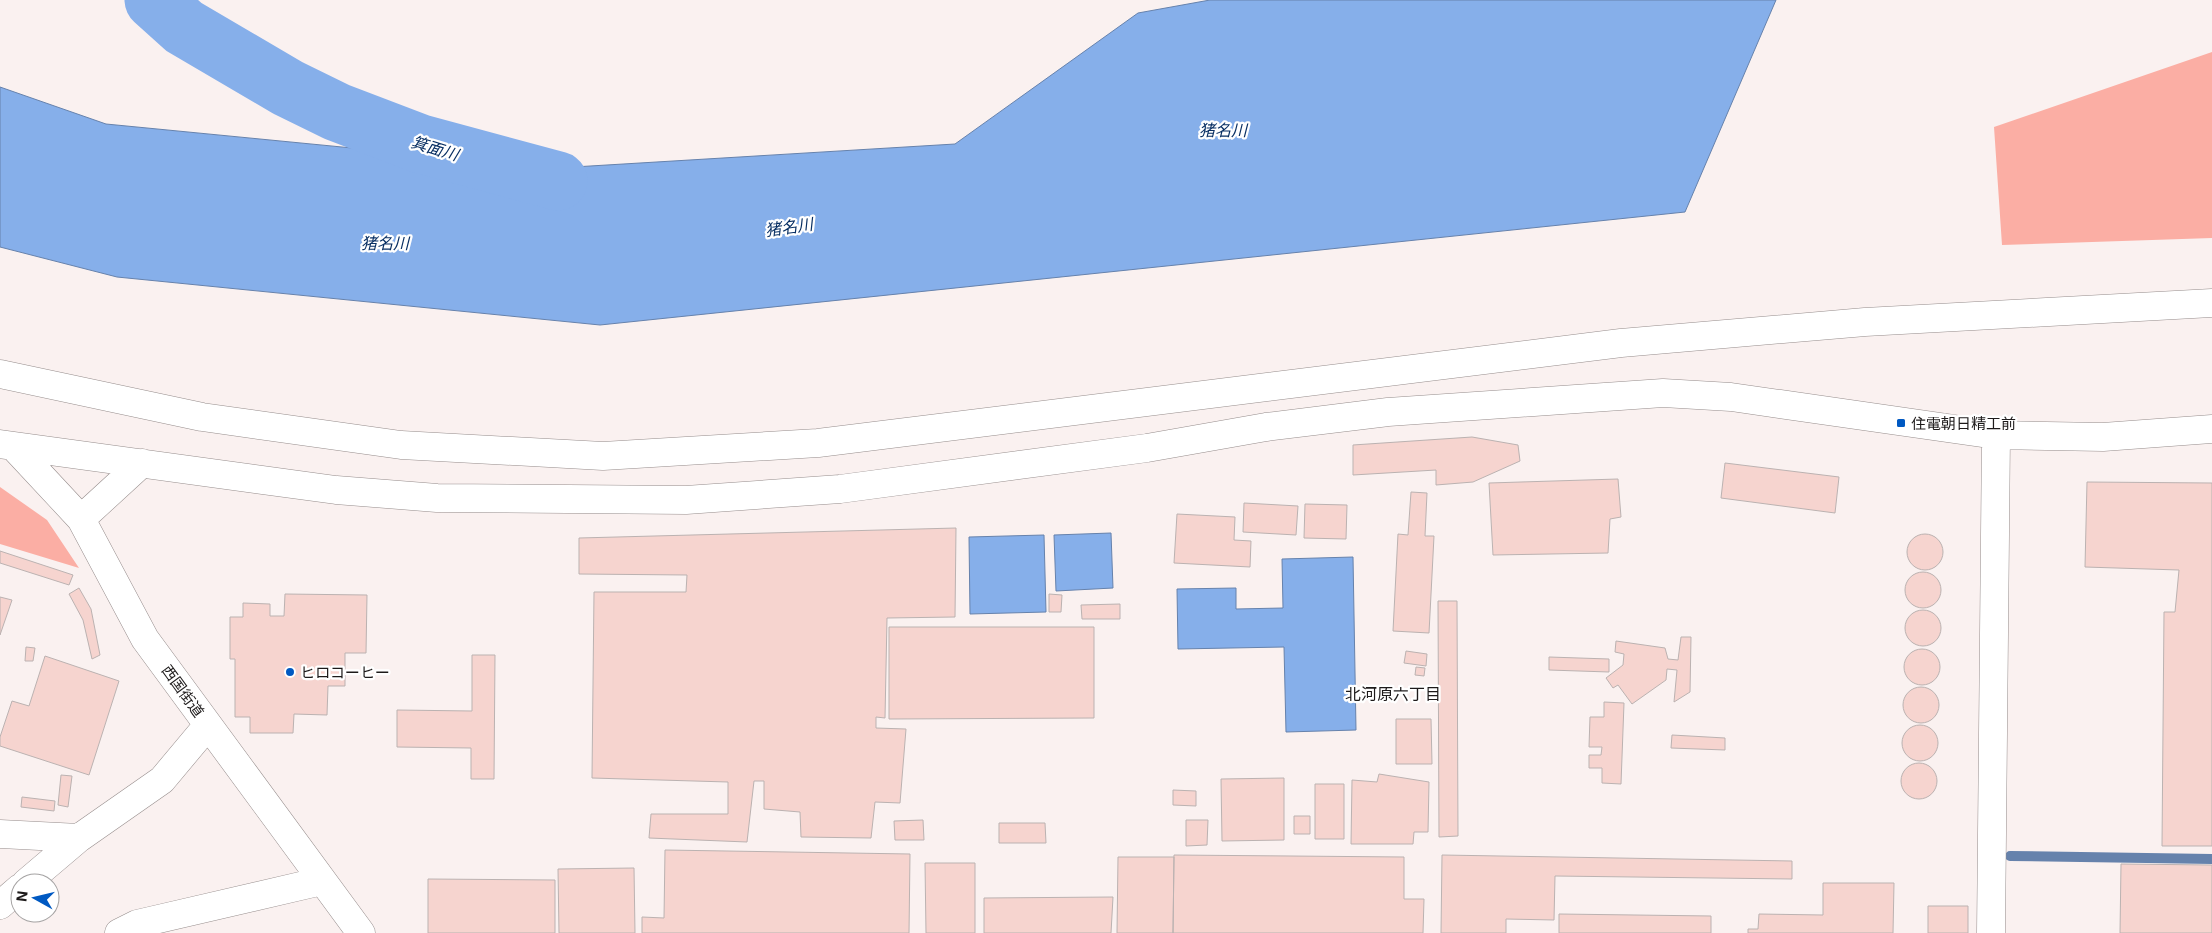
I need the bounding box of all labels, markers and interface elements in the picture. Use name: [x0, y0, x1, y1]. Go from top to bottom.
water label: 猪名川: [1199, 120, 1249, 140]
water label: 箕面川: [409, 131, 463, 165]
water label: 猪名川: [764, 213, 816, 240]
water label: 猪名川: [361, 233, 411, 253]
place label: 住電朝日精工前: [1911, 414, 2016, 433]
marker: 住電朝日精工前: [1895, 417, 1907, 429]
street label: 西国街道: [158, 661, 208, 721]
place label: ヒロコーヒー: [300, 663, 390, 682]
marker: ヒロコーヒー: [284, 666, 296, 678]
district label: 北河原六丁目: [1345, 684, 1441, 704]
north arrow: [10, 873, 60, 923]
text: N: [12, 890, 31, 903]

